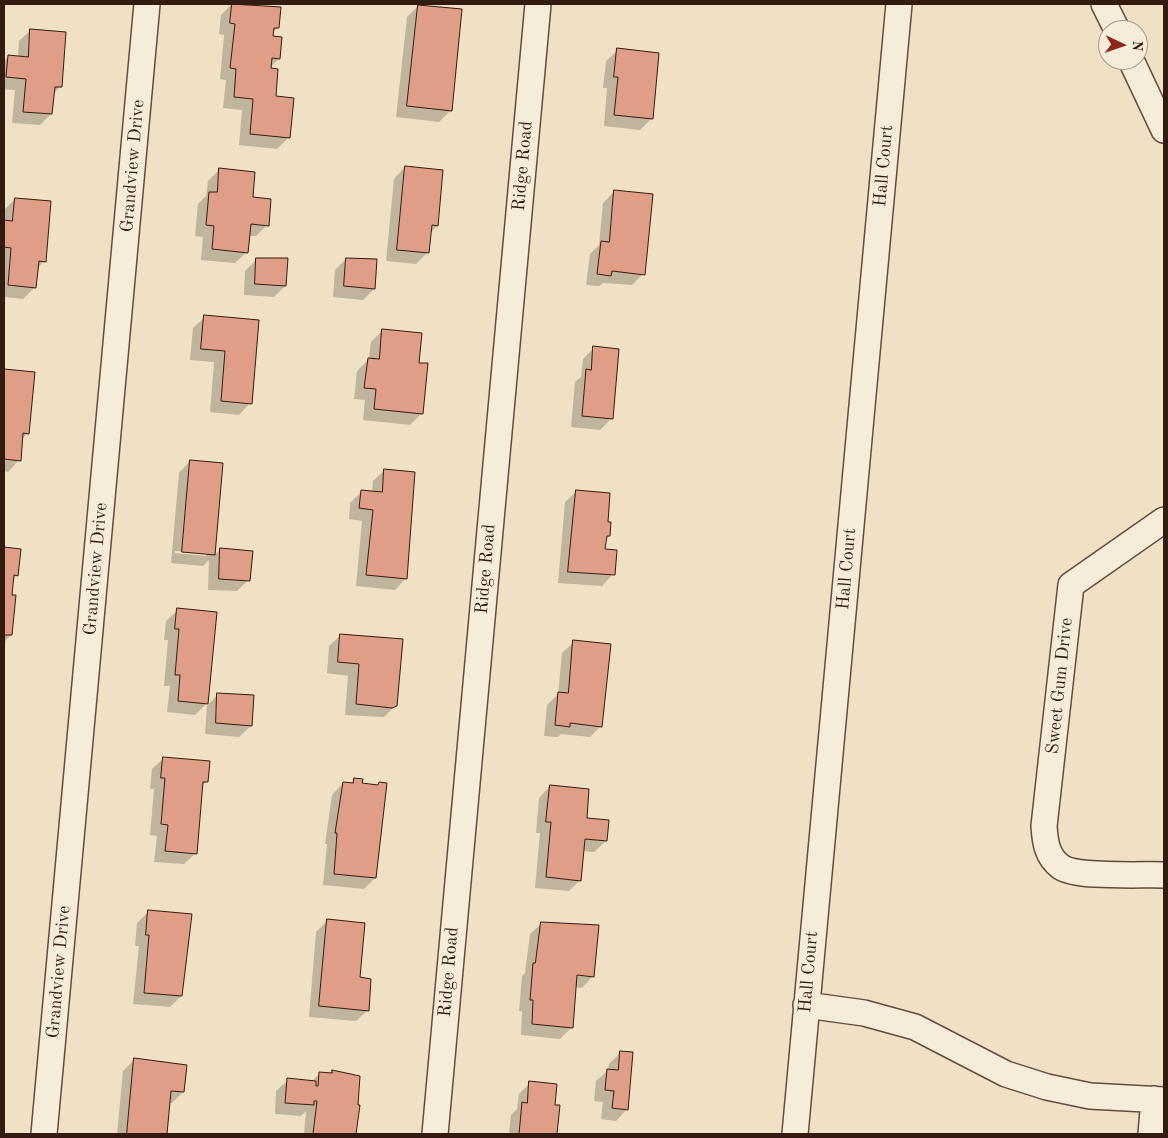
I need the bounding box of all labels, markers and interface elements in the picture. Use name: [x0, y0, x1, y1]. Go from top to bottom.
north arrow: [1098, 20, 1148, 70]
text: N: [1130, 40, 1144, 51]
street label: Grandview Drive: [116, 99, 150, 233]
street label: Ridge Road: [508, 120, 538, 212]
street label: Hall Court: [870, 124, 898, 208]
street label: Grandview Drive: [79, 502, 113, 636]
street label: Ridge Road: [471, 523, 501, 615]
street label: Hall Court: [833, 527, 861, 611]
street label: Sweet Gum Drive: [1042, 617, 1078, 755]
street label: Grandview Drive: [42, 905, 76, 1039]
street label: Ridge Road: [434, 926, 464, 1018]
street label: Hall Court: [795, 930, 823, 1014]

